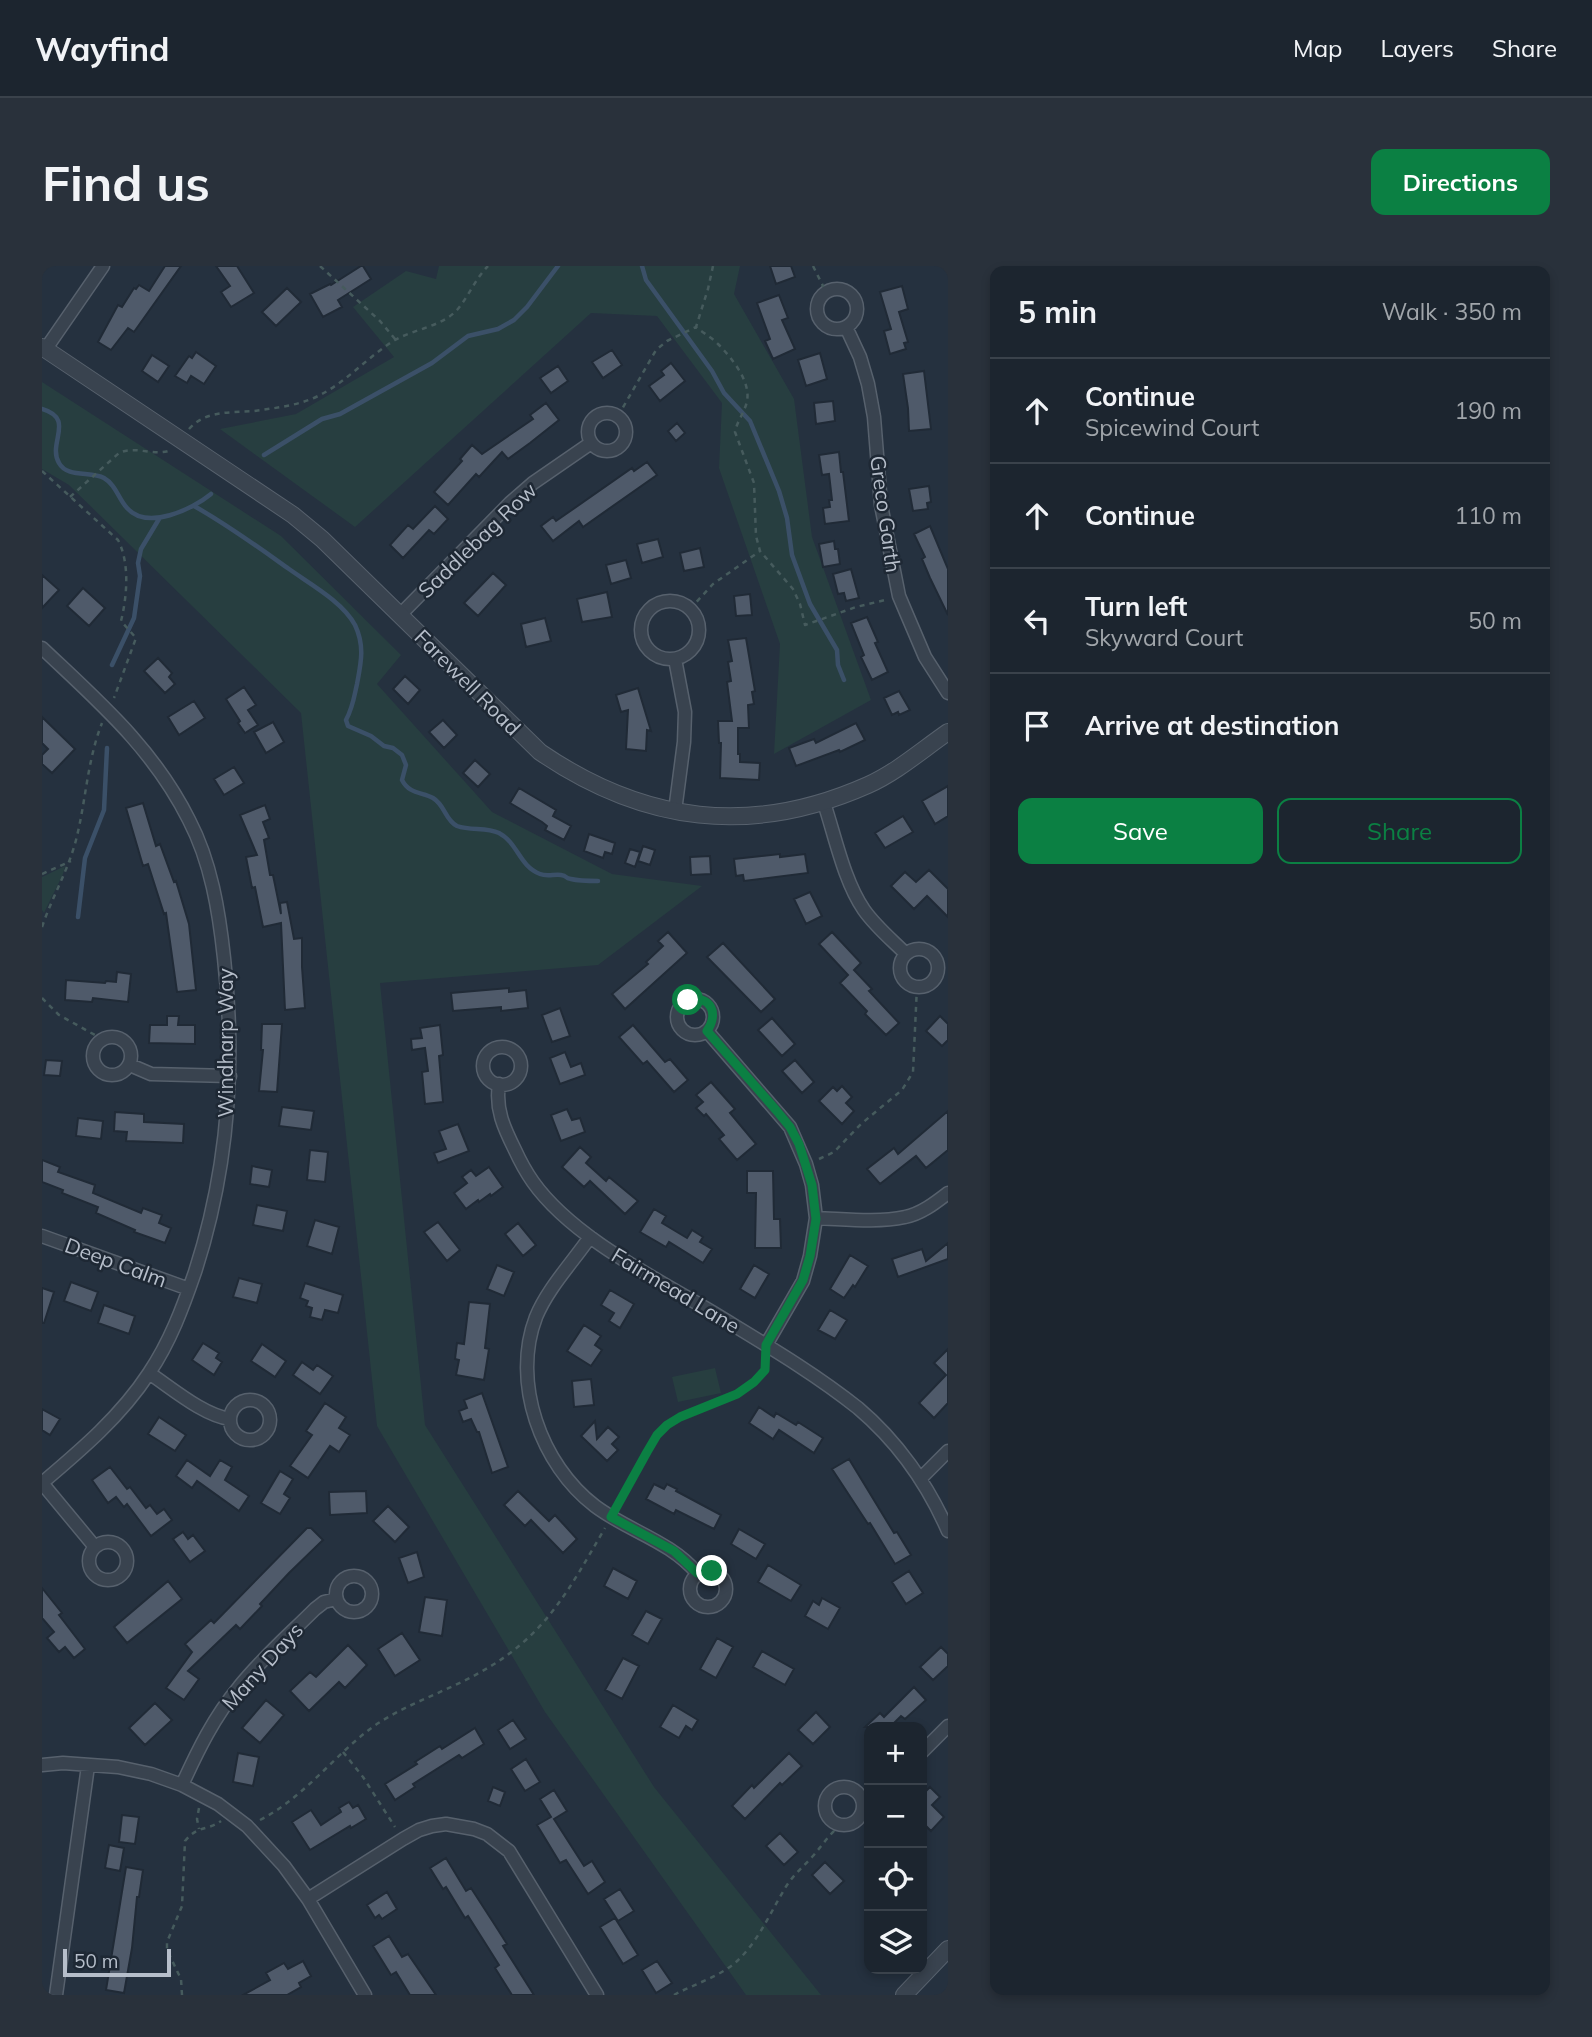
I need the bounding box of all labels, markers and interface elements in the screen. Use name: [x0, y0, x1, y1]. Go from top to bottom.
text: Wayfind: [35, 28, 170, 69]
text: Map: [1293, 33, 1342, 63]
text: Layers: [1380, 33, 1454, 63]
text: Share: [1492, 33, 1557, 63]
button: Directions: [1371, 149, 1550, 215]
text: Find us: [42, 152, 210, 213]
text: 5 min: [1018, 293, 1097, 331]
text: Walk · 350 m: [1382, 297, 1522, 326]
text: Continue: [1085, 380, 1195, 413]
icon: ahead: [1018, 392, 1056, 430]
text: 190 m: [1454, 396, 1522, 425]
text: Spicewind Court: [1085, 413, 1259, 442]
street label: Greco Garth: [865, 454, 907, 574]
street label: Saddlebag Row: [412, 477, 542, 603]
icon: ahead: [1018, 497, 1056, 535]
text: Continue: [1085, 499, 1195, 532]
text: 110 m: [1454, 501, 1522, 530]
text: Turn left: [1085, 590, 1187, 623]
icon: left: [1018, 602, 1056, 640]
text: 50 m: [1468, 606, 1522, 635]
text: Skyward Court: [1085, 623, 1243, 652]
street label: Farewell Road: [410, 624, 526, 740]
icon: arrive: [1018, 707, 1056, 745]
text: Arrive at destination: [1085, 709, 1340, 742]
button: Save: [1018, 798, 1263, 864]
button: Share: [1277, 798, 1522, 864]
street label: Windharp Way: [212, 968, 238, 1118]
route start: [672, 984, 703, 1015]
street label: Deep Calm: [61, 1232, 171, 1292]
street label: Fairmead Lane: [607, 1242, 745, 1338]
route end: [696, 1555, 727, 1586]
street label: Many Days: [216, 1617, 308, 1715]
map controls: [864, 1722, 927, 1974]
button: +: [864, 1722, 927, 1785]
button: −: [864, 1785, 927, 1848]
button: locate: [864, 1848, 927, 1911]
button: layers: [864, 1911, 927, 1974]
scale bar: [63, 1946, 172, 1978]
text: 50 m: [74, 1949, 118, 1973]

